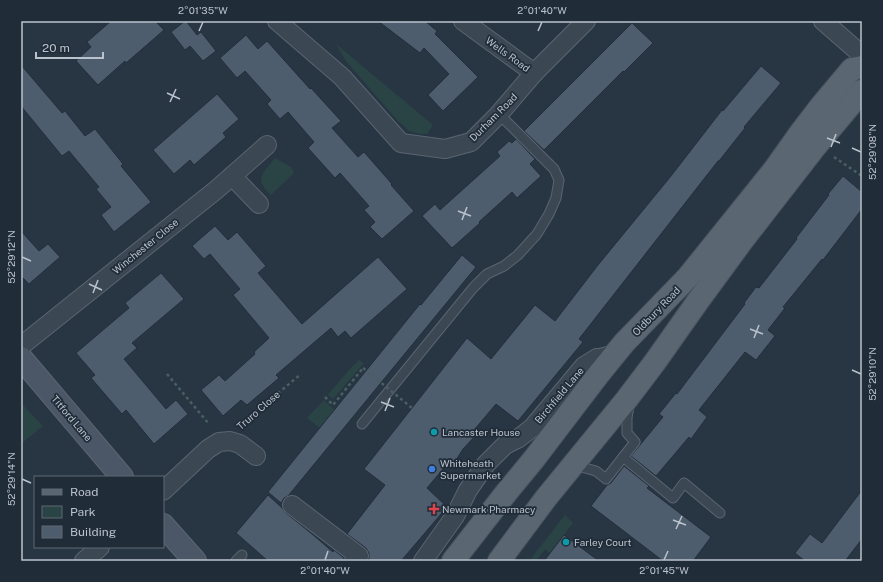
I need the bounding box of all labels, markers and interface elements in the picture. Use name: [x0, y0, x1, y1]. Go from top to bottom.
text: 2°01'35"W: [178, 4, 228, 16]
text: 2°01'40"W: [517, 4, 567, 16]
scale bar: [36, 34, 103, 60]
street label: Wells Road: [484, 34, 532, 74]
text: 20 m: [42, 41, 70, 55]
street label: Durham Road: [467, 91, 519, 143]
text: 52°29'08"N: [866, 124, 878, 180]
street label: Winchester Close: [110, 216, 181, 276]
text: 52°29'12"N: [5, 230, 17, 284]
street label: Oldbury Road: [630, 284, 682, 338]
text: 52°29'10"N: [866, 347, 878, 401]
street label: Birchfield Lane: [532, 364, 586, 426]
street label: Truro Close: [234, 388, 282, 432]
street label: Titford Lane: [49, 393, 95, 444]
place label: Lancaster House: [442, 426, 521, 438]
marker: Lancaster House: [429, 427, 439, 437]
text: 52°29'14"N: [5, 452, 17, 506]
place label: Whiteheath Supermarket: [440, 457, 501, 481]
marker: Whiteheath Supermarket: [427, 464, 437, 474]
legend: [34, 476, 164, 548]
text: Road: [70, 485, 98, 499]
place label: Newmark Pharmacy: [442, 503, 536, 515]
marker: Newmark Pharmacy: [429, 504, 439, 514]
text: Park: [70, 505, 96, 519]
text: Building: [70, 525, 116, 539]
place label: Farley Court: [574, 536, 632, 548]
marker: Farley Court: [561, 537, 571, 547]
text: 2°01'40"W: [300, 564, 350, 576]
text: 2°01'45"W: [639, 564, 689, 576]

